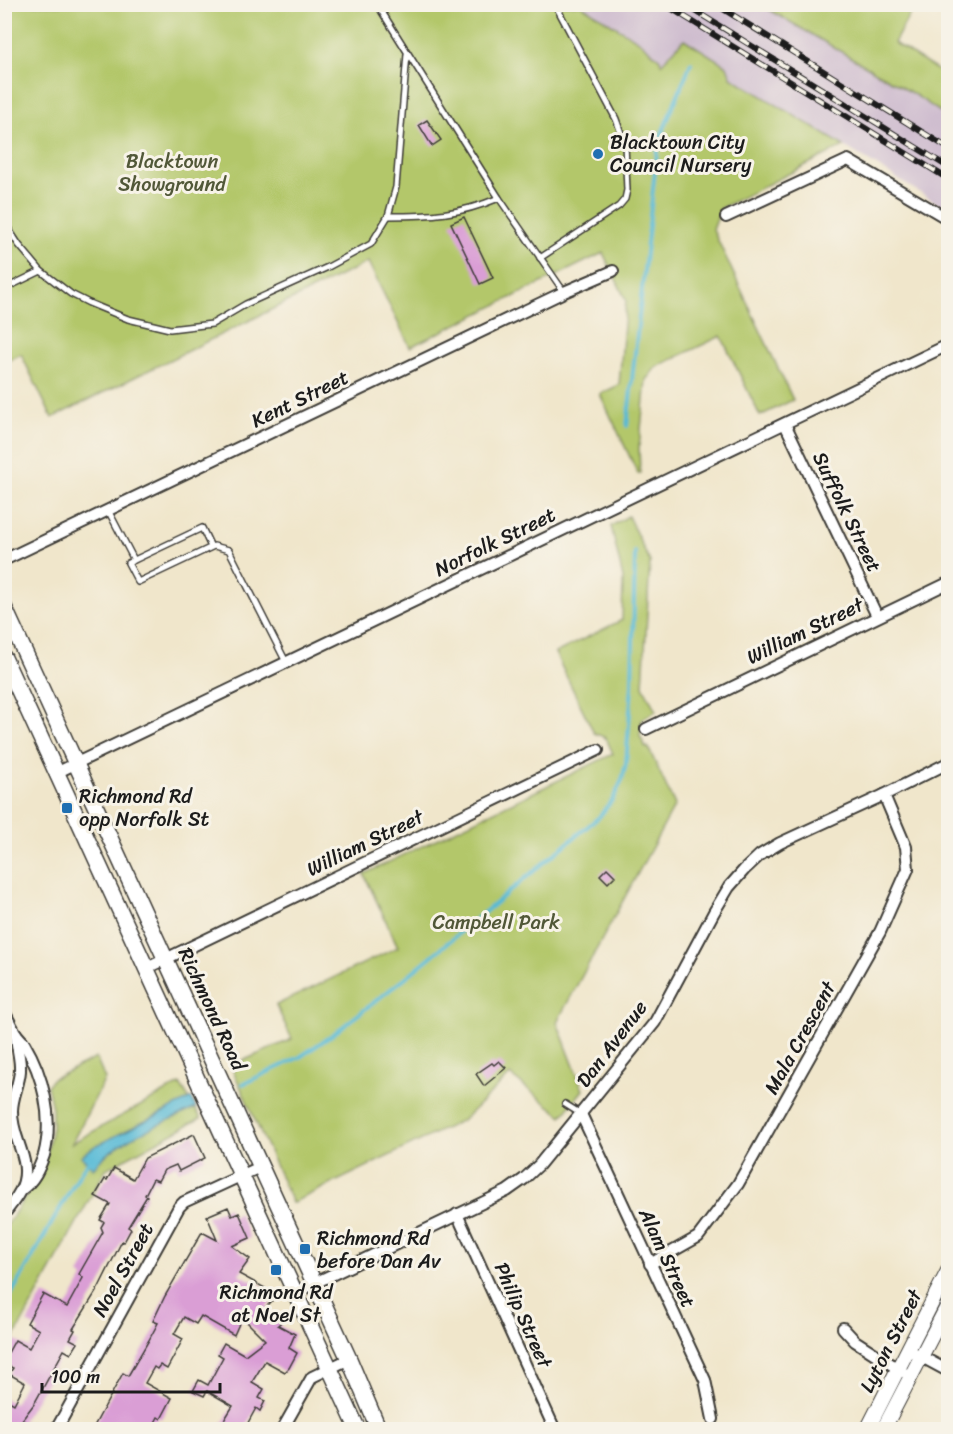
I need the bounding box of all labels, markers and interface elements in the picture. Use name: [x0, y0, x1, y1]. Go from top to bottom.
place label: Blacktown City Council Nursery: [610, 125, 752, 183]
park label: Blacktown Showground: [118, 144, 227, 202]
marker: Blacktown City Council Nursery: [591, 147, 605, 161]
street label: Kent Street: [245, 360, 355, 438]
street label: Suffolk Street: [803, 446, 892, 579]
street label: Norfolk Street: [428, 497, 562, 587]
street label: William Street: [740, 587, 870, 674]
place label: Richmond Rd opp Norfolk St: [79, 779, 210, 837]
street label: William Street: [300, 799, 430, 886]
marker: Richmond Rd opp Norfolk St: [60, 801, 74, 815]
park label: Campbell Park: [433, 905, 560, 940]
street label: Richmond Road: [168, 941, 257, 1078]
street label: Mala Crescent: [754, 974, 846, 1101]
street label: Dan Avenue: [567, 993, 657, 1095]
street label: Alam Street: [628, 1201, 706, 1314]
street label: Noel Street: [83, 1216, 163, 1324]
place label: Richmond Rd before Dan Av: [317, 1221, 441, 1279]
marker: Richmond Rd before Dan Av: [298, 1242, 312, 1256]
street label: Philip Street: [484, 1256, 562, 1374]
marker: Richmond Rd at Noel St: [269, 1263, 283, 1277]
place label: Richmond Rd at Noel St: [220, 1275, 334, 1333]
street label: Lyton Street: [850, 1282, 932, 1399]
scale bar: [42, 1356, 220, 1394]
text: 100 m: [51, 1361, 100, 1393]

